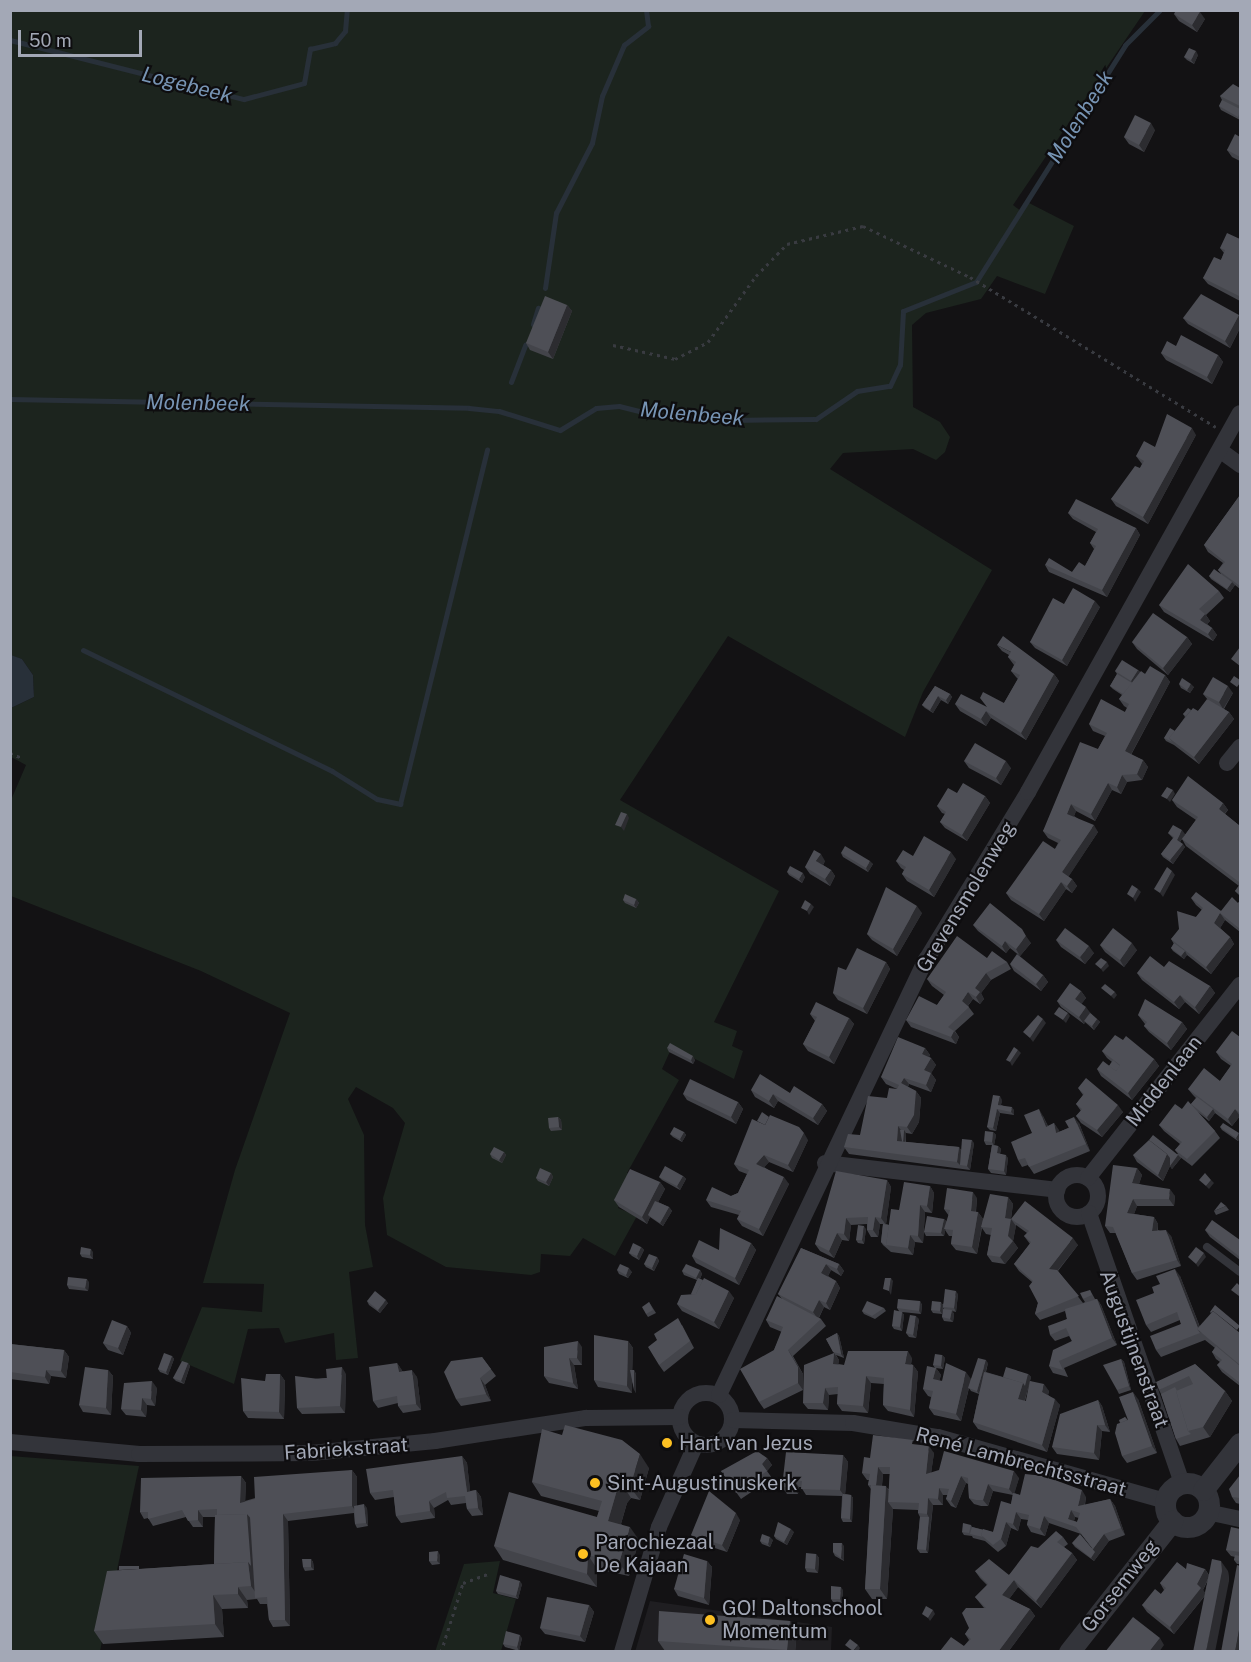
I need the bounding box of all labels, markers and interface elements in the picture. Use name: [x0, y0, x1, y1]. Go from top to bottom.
scale bar: [21, 18, 146, 56]
text: 50 m: [29, 30, 72, 51]
water label: Logebeek: [139, 62, 235, 108]
water label: Molenbeek: [1042, 66, 1118, 168]
water label: Molenbeek: [146, 389, 250, 417]
water label: Molenbeek: [639, 397, 745, 431]
street label: Grevensmolenweg: [911, 817, 1021, 977]
street label: Middenlaan: [1121, 1031, 1207, 1131]
street label: Augustijnenstraat: [1094, 1267, 1174, 1431]
street label: René Lambrechtsstraat: [913, 1422, 1129, 1502]
place label: Hart van Jezus: [679, 1431, 813, 1455]
street label: Fabriekstraat: [283, 1433, 409, 1465]
marker: Hart van Jezus: [660, 1436, 674, 1450]
place label: Sint-Augustinuskerk: [607, 1471, 797, 1495]
marker: Sint-Augustinuskerk: [588, 1476, 602, 1490]
place label: Parochiezaal De Kajaan: [595, 1530, 714, 1577]
street label: Gorsemweg: [1076, 1535, 1164, 1637]
marker: Parochiezaal De Kajaan: [576, 1547, 590, 1561]
place label: GO! Daltonschool Momentum: [722, 1596, 883, 1643]
marker: GO! Daltonschool Momentum: [703, 1613, 717, 1627]

